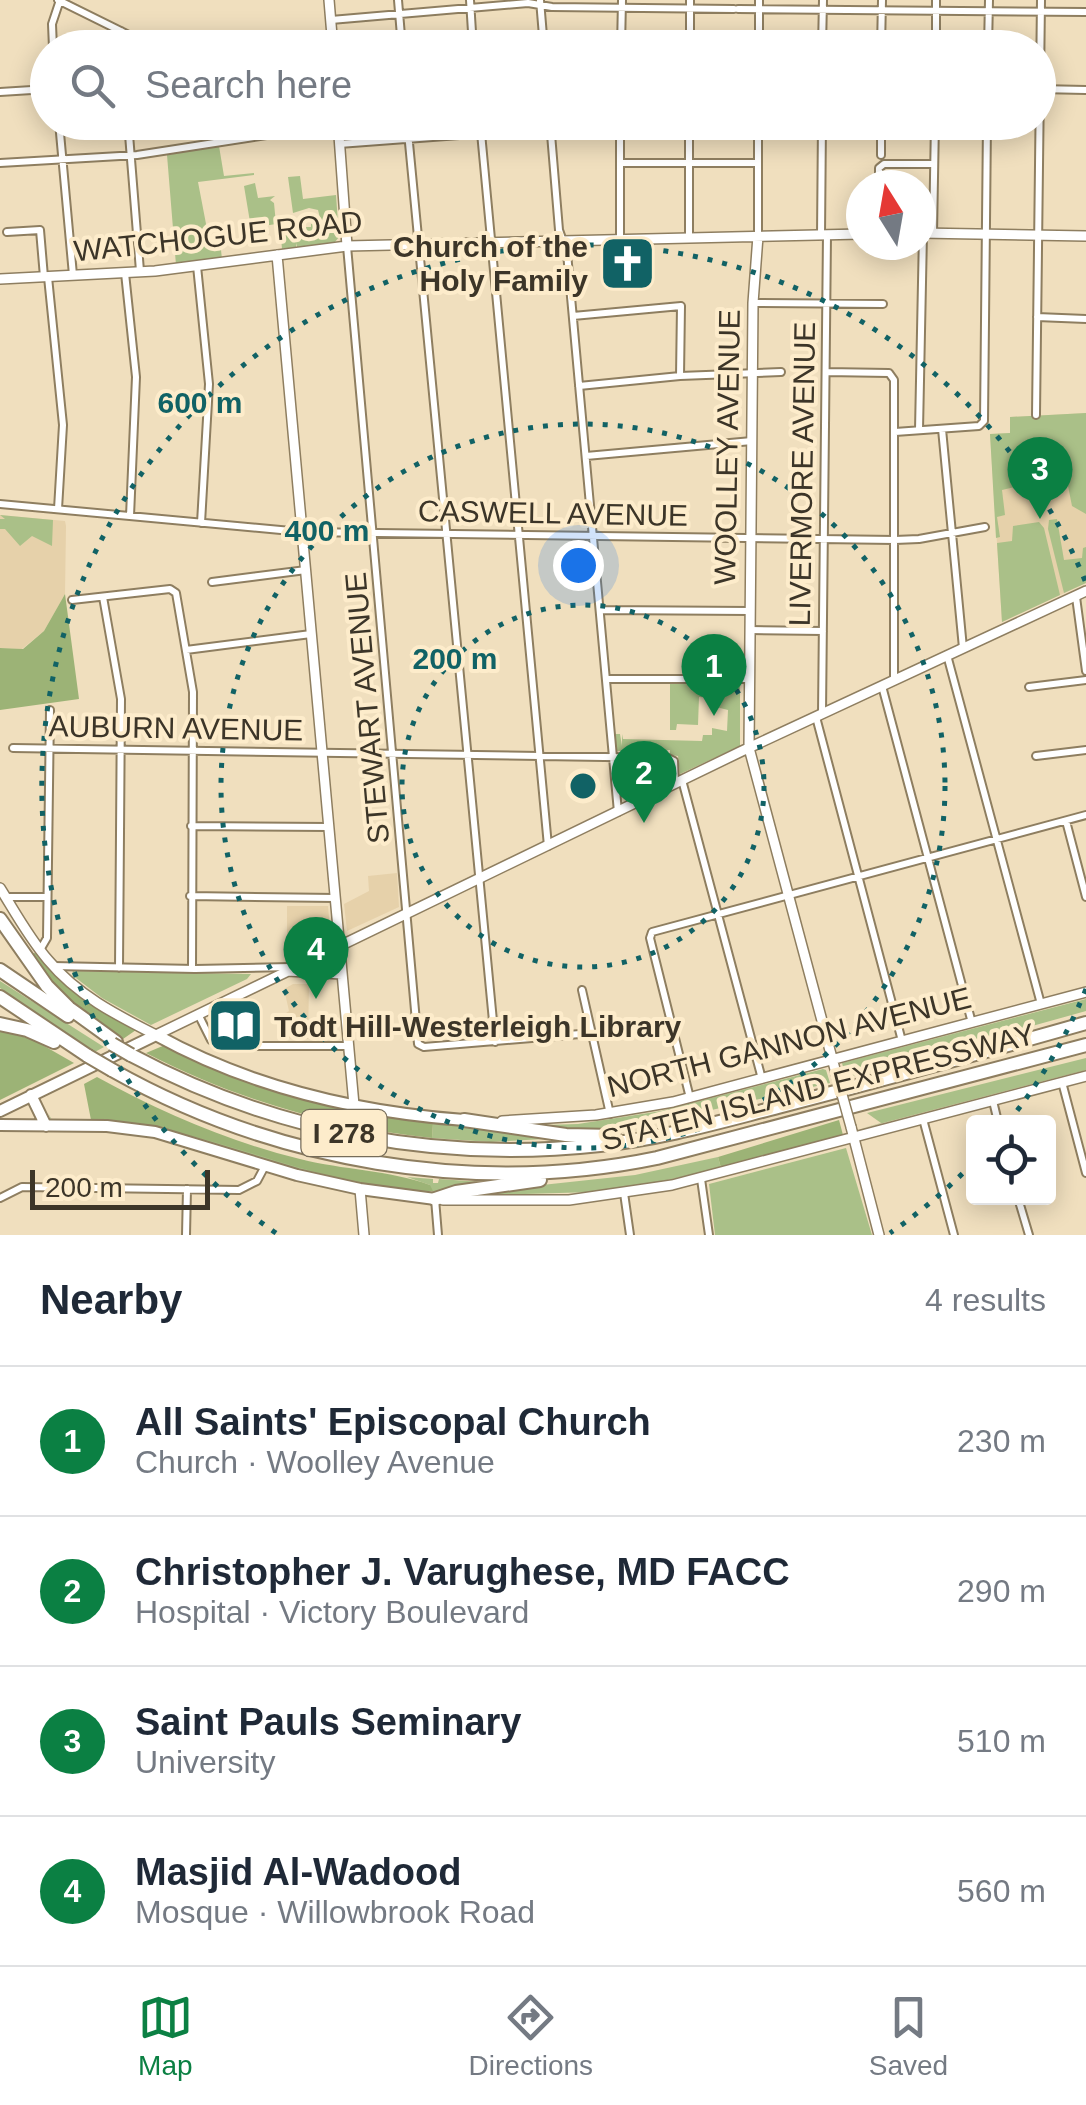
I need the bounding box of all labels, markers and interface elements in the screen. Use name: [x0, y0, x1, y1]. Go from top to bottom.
search box: [30, 30, 1056, 140]
icon: search: [65, 58, 120, 113]
text: Search here: [145, 64, 352, 106]
north arrow: [846, 170, 936, 260]
street label: WATCHOGUE ROAD: [72, 204, 364, 268]
place label: Church of the Holy Family: [393, 230, 588, 297]
church icon: Church of the Holy Family: [597, 233, 657, 293]
street label: WOOLLEY AVENUE: [708, 309, 746, 585]
street label: LIVERMORE AVENUE: [783, 321, 821, 627]
text: 600 m: [157, 386, 243, 419]
pin: 3: [1008, 436, 1072, 519]
street label: CASWELL AVENUE: [418, 494, 688, 532]
text: 400 m: [284, 514, 370, 547]
your location: [553, 540, 604, 591]
street label: STEWART AVENUE: [339, 571, 395, 845]
pin: 1: [682, 634, 746, 716]
text: 200 m: [412, 642, 498, 675]
street label: AUBURN AVENUE: [48, 709, 304, 747]
pin: 2: [612, 740, 676, 823]
centre of rings: [565, 768, 601, 804]
pin: 4: [284, 916, 348, 999]
street label: NORTH GANNON AVENUE: [604, 981, 974, 1103]
library icon: Todt Hill-Westerleigh Library: [205, 996, 265, 1056]
place label: Todt Hill-Westerleigh Library: [274, 1010, 682, 1043]
street label: STATEN ISLAND EXPRESSWAY: [598, 1017, 1038, 1157]
road number: I 278: [302, 1110, 386, 1156]
map controls: [966, 1115, 1056, 1205]
button: locate: [966, 1115, 1056, 1205]
scale bar: [30, 1165, 210, 1210]
text: 200 m: [45, 1172, 123, 1203]
text: Nearby: [40, 1276, 182, 1323]
text: 4 results: [925, 1282, 1046, 1318]
text: All Saints' Episcopal Church: [135, 1401, 651, 1443]
text: 1: [64, 1423, 81, 1459]
text: 230 m: [957, 1423, 1046, 1459]
text: Church · Woolley Avenue: [135, 1444, 495, 1480]
text: Christopher J. Varughese, MD FACC: [135, 1551, 790, 1593]
text: 2: [64, 1573, 81, 1609]
text: 290 m: [957, 1573, 1046, 1609]
text: Hospital · Victory Boulevard: [135, 1594, 529, 1630]
text: Saint Pauls Seminary: [135, 1701, 522, 1743]
text: 3: [64, 1723, 81, 1759]
text: 510 m: [957, 1723, 1046, 1759]
text: University: [135, 1744, 275, 1780]
text: Masjid Al-Wadood: [135, 1851, 462, 1893]
text: 4: [64, 1873, 81, 1909]
text: 560 m: [957, 1873, 1046, 1909]
text: Mosque · Willowbrook Road: [135, 1894, 535, 1930]
tab: Map: [138, 1990, 193, 2082]
tab: Directions: [469, 1990, 593, 2082]
tab: Saved: [869, 1990, 948, 2082]

